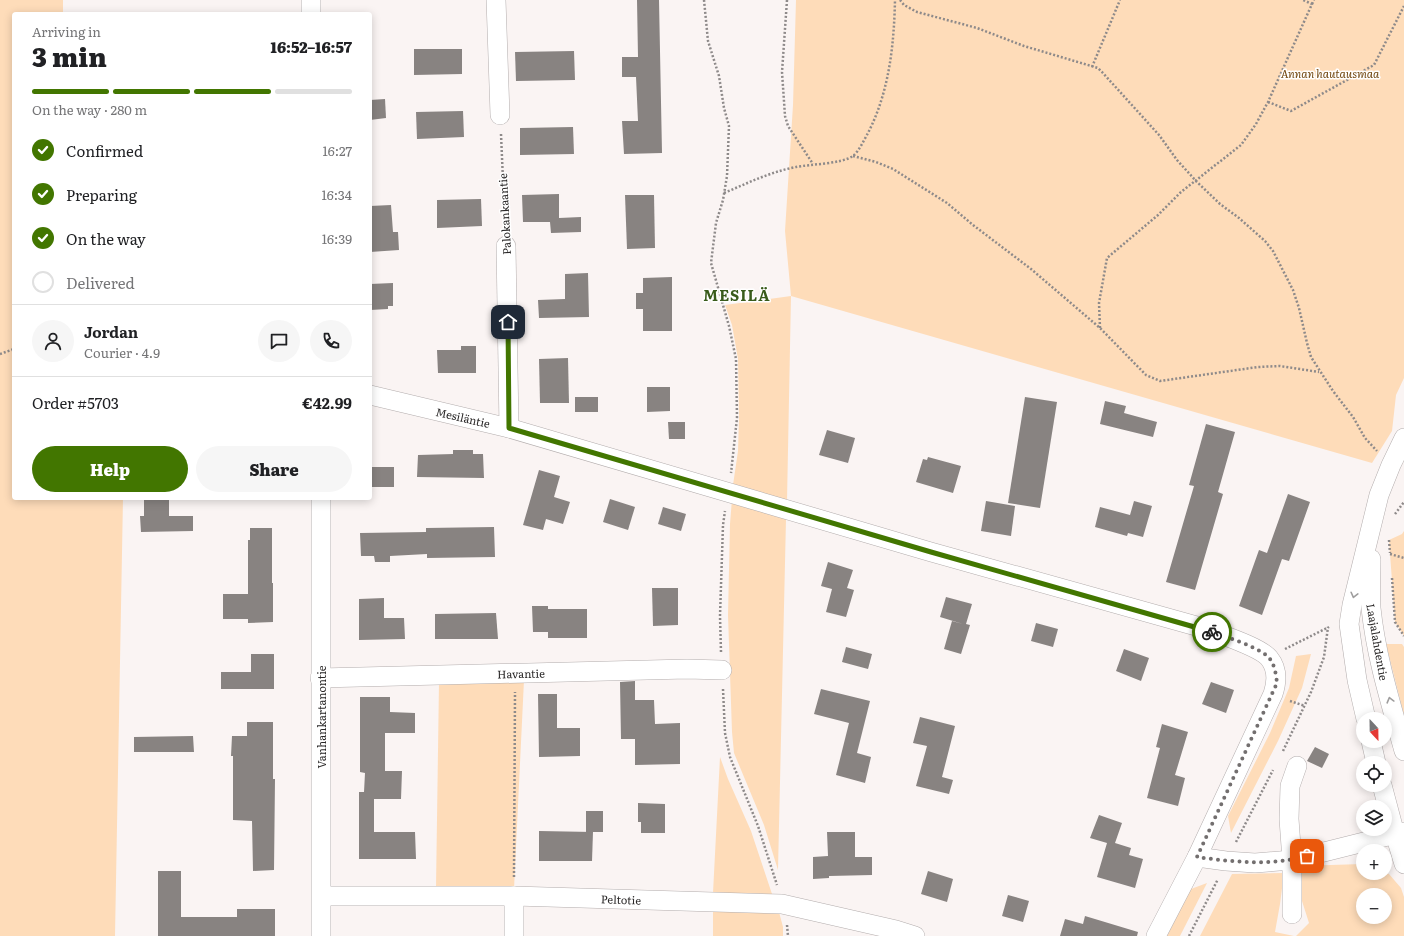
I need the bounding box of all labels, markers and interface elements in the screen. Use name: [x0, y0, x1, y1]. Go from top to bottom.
text: Arriving in: [32, 22, 101, 41]
text: 16:52–16:57: [271, 35, 352, 58]
text: 3 min: [32, 36, 107, 75]
park label: Annan hautausmaa: [1281, 65, 1380, 81]
text: On the way · 280 m: [32, 100, 147, 119]
icon: check: [32, 139, 54, 161]
text: Confirmed: [66, 139, 143, 162]
text: 16:27: [322, 141, 352, 160]
street label: Palokankaantie: [494, 173, 514, 255]
icon: check: [32, 183, 54, 205]
text: Preparing: [66, 183, 137, 206]
text: 16:34: [321, 185, 352, 204]
icon: check: [32, 227, 54, 249]
text: On the way: [66, 227, 146, 250]
text: 16:39: [322, 229, 352, 248]
text: Delivered: [66, 271, 135, 294]
district label: MESILÄ: [703, 283, 771, 306]
pin: [491, 305, 525, 339]
icon: home: [497, 311, 519, 333]
button: person: [32, 320, 74, 362]
text: Jordan: [84, 320, 138, 343]
button: chat: [258, 320, 300, 362]
button: phone: [310, 320, 352, 362]
text: Courier · 4.9: [84, 343, 160, 362]
text: Order #5703: [32, 391, 119, 414]
text: €42.99: [302, 391, 352, 414]
street label: Mesiläntie: [434, 403, 492, 431]
button: Help: [32, 446, 188, 492]
button: Share: [196, 446, 352, 492]
one-way arrow: [1350, 592, 1359, 599]
street label: Laajalahdentie: [1363, 602, 1393, 682]
courier: [1192, 612, 1232, 652]
icon: bike: [1201, 621, 1223, 643]
street label: Vanhankartanontie: [313, 665, 329, 769]
street label: Havantie: [497, 665, 545, 681]
one-way arrow: [1386, 697, 1395, 704]
north arrow: [1356, 712, 1392, 748]
map controls: [1356, 712, 1392, 924]
button: locate: [1356, 756, 1392, 792]
button: layers: [1356, 800, 1392, 836]
pin: [1290, 839, 1324, 873]
button: +: [1356, 844, 1392, 880]
icon: bag: [1296, 845, 1318, 867]
button: −: [1356, 888, 1392, 924]
street label: Peltotie: [601, 890, 642, 908]

